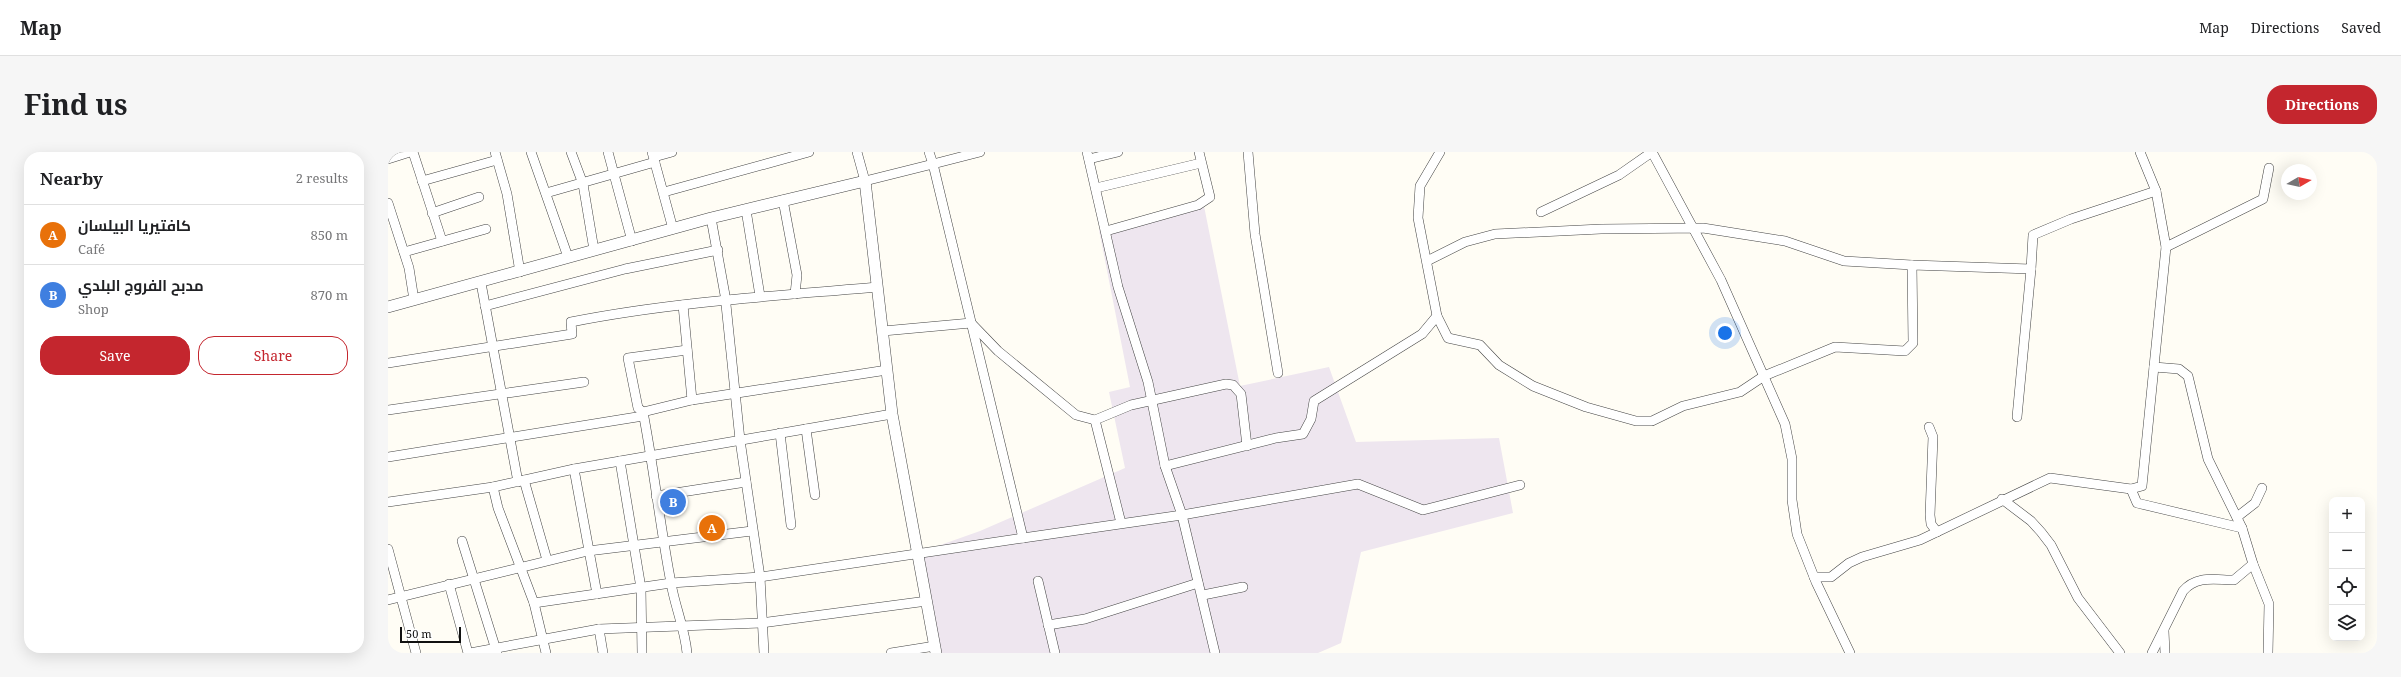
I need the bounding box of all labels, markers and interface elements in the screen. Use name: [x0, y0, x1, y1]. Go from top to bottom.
text: Map: [20, 15, 62, 41]
text: Map: [2199, 18, 2229, 37]
text: Directions: [2251, 18, 2319, 37]
text: Saved: [2341, 18, 2381, 37]
text: Find us: [24, 85, 128, 123]
button: Directions: [2267, 85, 2377, 124]
north arrow: [2281, 164, 2317, 200]
text: Nearby: [40, 167, 103, 190]
text: 2 results: [296, 169, 348, 187]
text: كافتيريا البيلسان: [78, 215, 191, 235]
text: A: [48, 226, 58, 244]
text: 850 m: [311, 226, 348, 244]
text: Café: [78, 240, 105, 258]
text: مدبح الفروج البلدي: [78, 275, 204, 295]
text: B: [49, 286, 57, 304]
text: 870 m: [311, 286, 348, 304]
text: Shop: [78, 300, 109, 318]
your location: [1715, 323, 1735, 343]
button: Save: [40, 336, 190, 375]
button: Share: [198, 336, 348, 375]
pin: B: [660, 487, 686, 517]
map controls: [2329, 497, 2365, 641]
button: +: [2329, 497, 2365, 533]
pin: A: [699, 513, 725, 543]
button: −: [2329, 533, 2365, 569]
button: locate: [2329, 569, 2365, 605]
button: layers: [2329, 605, 2365, 641]
scale bar: [400, 625, 461, 644]
text: 50 m: [406, 626, 432, 641]

